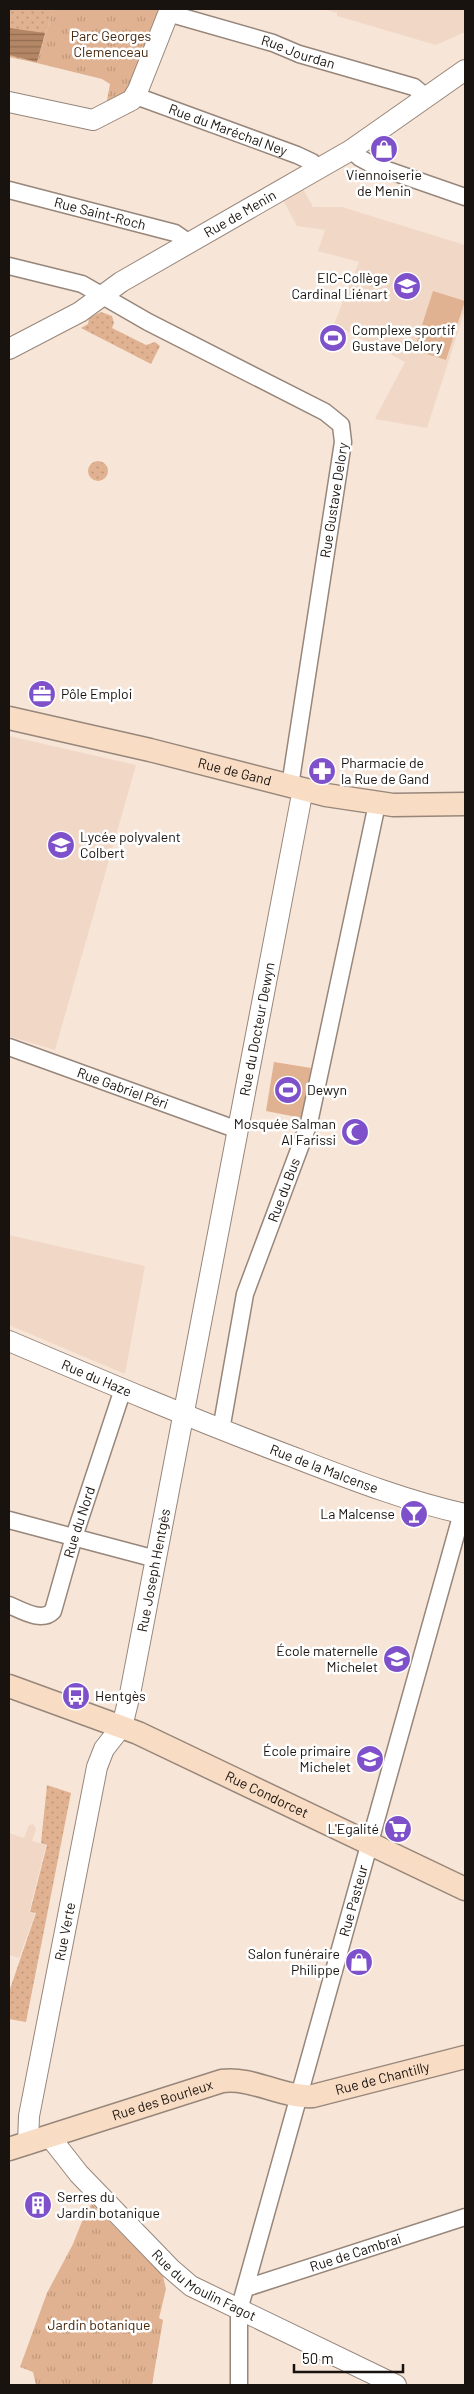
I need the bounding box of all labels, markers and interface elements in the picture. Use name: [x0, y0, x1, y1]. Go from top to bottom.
park label: Parc Georges Clemenceau: [71, 27, 152, 60]
street label: Rue Jourdan: [260, 31, 337, 72]
street label: Rue du Maréchal Ney: [166, 100, 290, 159]
shop icon: Viennoiserie de Menin: [369, 134, 399, 164]
place label: Viennoiserie de Menin: [346, 166, 422, 199]
street label: Rue de Menin: [201, 186, 279, 241]
street label: Rue Saint-Roch: [52, 193, 148, 233]
place label: EIC-Collège Cardinal Liénart: [291, 269, 388, 302]
school or university icon: EIC-Collège Cardinal Liénart: [392, 271, 422, 301]
place label: Complexe sportif Gustave Delory: [352, 321, 456, 354]
sports icon: Complexe sportif Gustave Delory: [318, 323, 348, 353]
street label: Rue Gustave Delory: [316, 440, 351, 559]
office icon: Pôle Emploi: [27, 679, 57, 709]
place label: Pôle Emploi: [61, 685, 132, 702]
street label: Rue de Gand: [196, 754, 273, 789]
place label: Pharmacie de la Rue de Gand: [341, 754, 429, 787]
pharmacy icon: Pharmacie de la Rue de Gand: [307, 756, 337, 786]
place label: Lycée polyvalent Colbert: [80, 828, 181, 861]
school or university icon: Lycée polyvalent Colbert: [46, 830, 76, 860]
street label: Rue du Docteur Dewyn: [236, 961, 278, 1097]
street label: Rue Gabriel Péri: [75, 1063, 171, 1112]
sports icon: Dewyn: [273, 1075, 303, 1105]
place label: Dewyn: [307, 1081, 347, 1098]
place label: Mosquée Salman Al Farissi: [234, 1115, 336, 1148]
mosque icon: Mosquée Salman Al Farissi: [340, 1117, 370, 1147]
street label: Rue du Bus: [264, 1155, 303, 1224]
street label: Rue du Haze: [59, 1355, 134, 1400]
street label: Rue de la Malcense: [268, 1440, 381, 1496]
street label: Rue du Nord: [60, 1484, 98, 1560]
bar icon: La Malcense: [399, 1499, 429, 1529]
place label: La Malcense: [320, 1505, 395, 1522]
street label: Rue Joseph Hentgès: [133, 1507, 173, 1633]
place label: École maternelle Michelet: [276, 1642, 378, 1675]
school or university icon: École maternelle Michelet: [382, 1644, 412, 1674]
bus stop icon: Hentgès: [61, 1681, 91, 1711]
place label: Hentgès: [95, 1687, 146, 1704]
place label: École primaire Michelet: [263, 1742, 351, 1775]
school or university icon: École primaire Michelet: [355, 1744, 385, 1774]
street label: Rue Condorcet: [223, 1767, 311, 1821]
supermarket icon: L'Egalité: [383, 1814, 413, 1844]
place label: L'Egalité: [328, 1820, 379, 1837]
street label: Rue Pasteur: [335, 1863, 371, 1938]
street label: Rue Verte: [50, 1901, 78, 1962]
place label: Salon funéraire Philippe: [248, 1945, 340, 1978]
shop icon: Salon funéraire Philippe: [344, 1947, 374, 1977]
street label: Rue de Chantilly: [333, 2057, 432, 2098]
street label: Rue des Bourleux: [110, 2075, 215, 2124]
place label: Serres du Jardin botanique: [57, 2188, 160, 2221]
building icon: Serres du Jardin botanique: [23, 2190, 53, 2220]
street label: Rue de Cambrai: [307, 2229, 403, 2275]
street label: Rue du Moulin Fagot: [149, 2245, 259, 2324]
park label: Jardin botanique: [48, 2316, 150, 2333]
scale bar: [294, 2342, 403, 2374]
text: 50 m: [302, 2349, 334, 2367]

